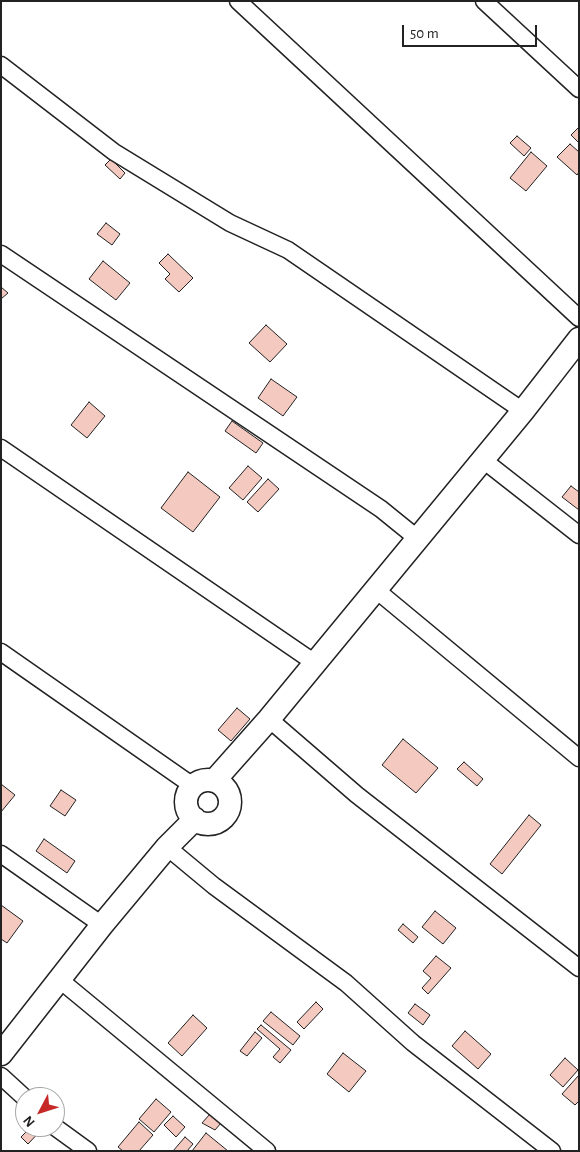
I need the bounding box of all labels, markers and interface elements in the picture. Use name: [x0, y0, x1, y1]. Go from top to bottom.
scale bar: [405, 15, 540, 47]
text: 50 m: [410, 26, 439, 41]
north arrow: [15, 1087, 65, 1137]
text: N: [21, 1113, 38, 1129]

